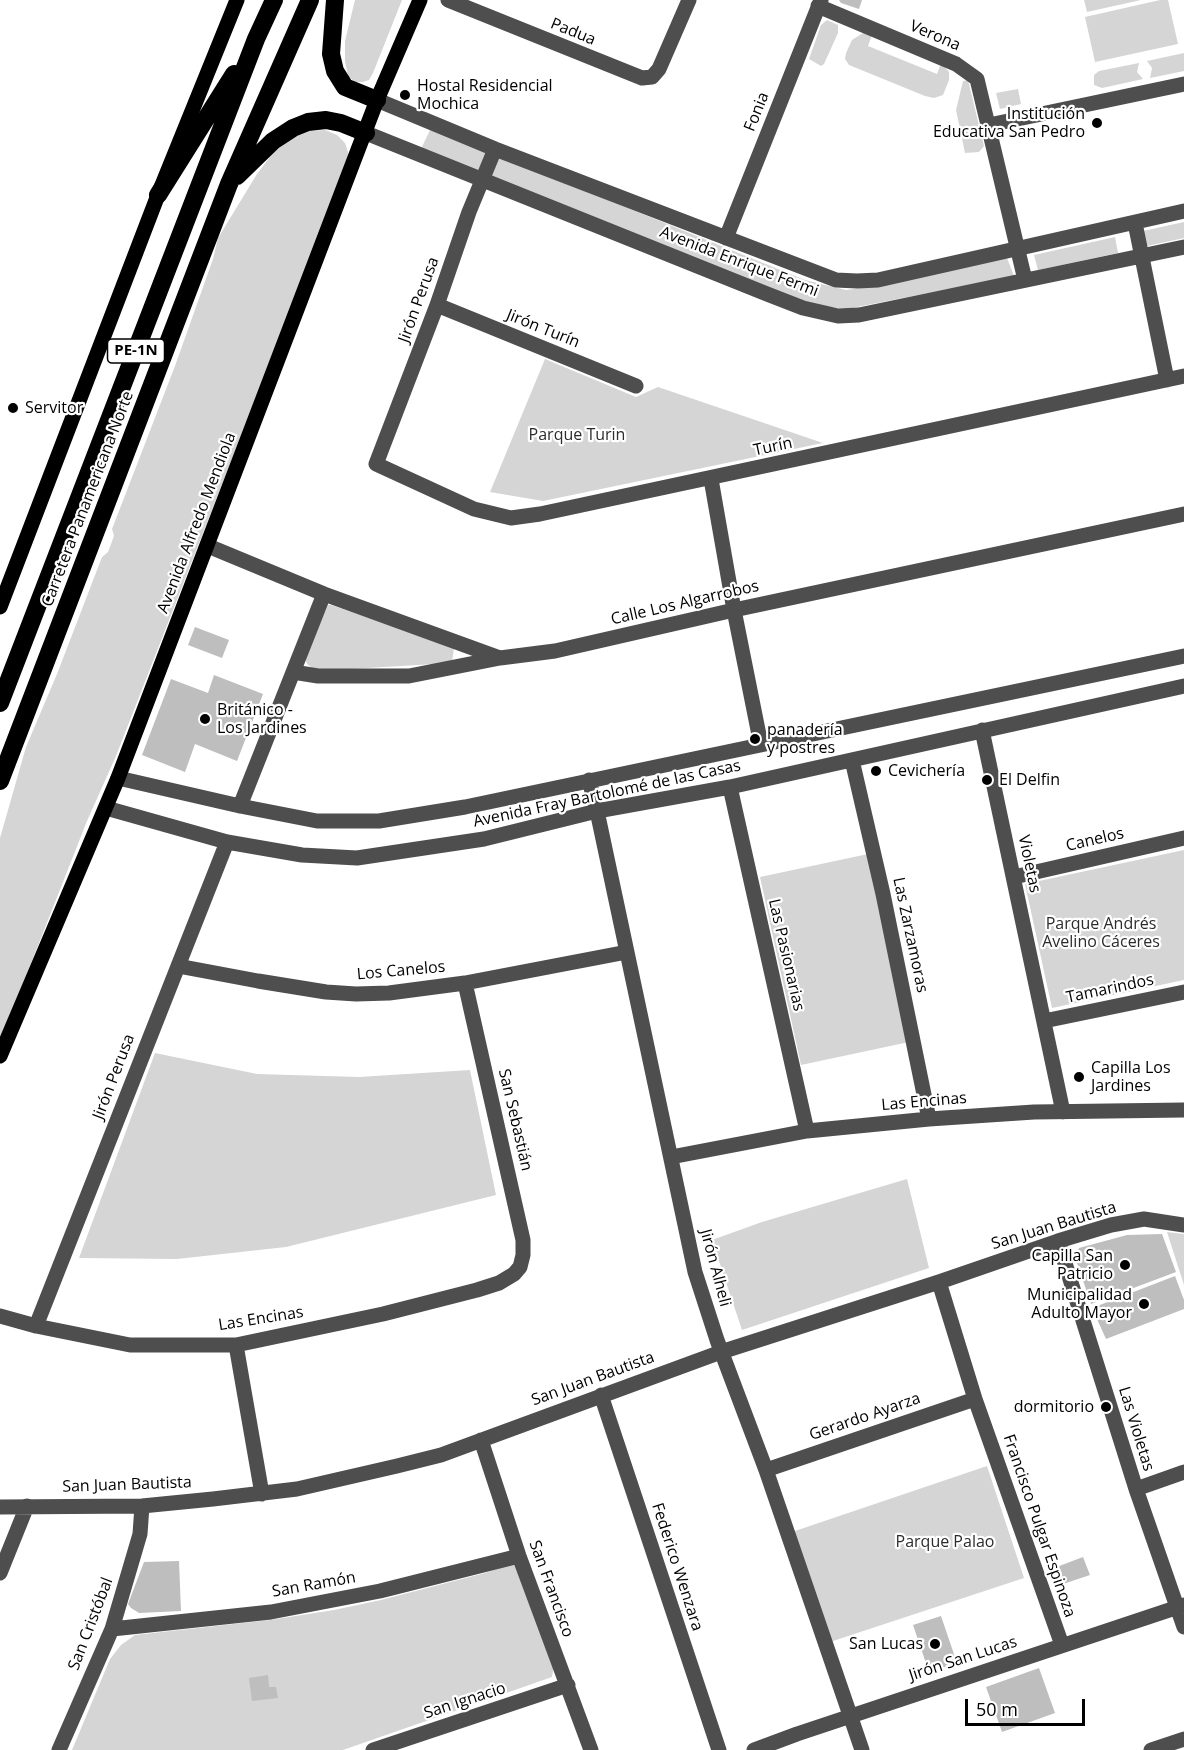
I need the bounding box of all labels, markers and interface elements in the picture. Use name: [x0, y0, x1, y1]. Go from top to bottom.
street label: Padua: [548, 14, 598, 50]
street label: Verona: [907, 17, 963, 55]
place label: Hostal Residencial Mochica: [417, 76, 553, 114]
marker: Hostal Residencial Mochica: [398, 88, 412, 102]
street label: Fonia: [740, 90, 774, 134]
place label: Institución Educativa San Pedro: [933, 104, 1085, 142]
marker: Institución Educativa San Pedro: [1090, 116, 1104, 130]
street label: Avenida Enrique Fermi: [657, 223, 821, 301]
street label: Jirón Perusa: [395, 254, 443, 346]
street label: Jirón Turín: [503, 306, 583, 352]
road number: PE-1N: [108, 339, 164, 363]
street label: Carretera Panamericana Norte: [38, 389, 138, 609]
place label: Servitor: [25, 398, 83, 418]
marker: Servitor: [6, 401, 20, 415]
park label: Parque Turin: [529, 425, 625, 445]
street label: Avenida Alfredo Mendiola: [154, 430, 240, 616]
street label: Turín: [752, 434, 794, 460]
street label: Calle Los Algarrobos: [609, 577, 761, 629]
place label: Británico - Los Jardines: [217, 700, 307, 738]
marker: Británico - Los Jardines: [198, 712, 212, 726]
place label: panadería y postres: [767, 720, 843, 758]
marker: panadería y postres: [748, 732, 762, 746]
street label: Avenida Fray Bartolomé de las Casas: [471, 756, 743, 832]
place label: Cevichería: [888, 761, 965, 781]
marker: Cevichería: [869, 764, 883, 778]
place label: El Delfin: [999, 770, 1060, 790]
marker: El Delfin: [980, 773, 994, 787]
street label: Canelos: [1064, 824, 1126, 856]
street label: Violetas: [1014, 833, 1044, 895]
street label: Las Zarzamoras: [888, 876, 932, 994]
street label: Las Pasionarias: [764, 897, 808, 1013]
park label: Parque Andrés Avelino Cáceres: [1042, 914, 1160, 952]
street label: Los Canelos: [356, 958, 446, 984]
street label: Tamarindos: [1065, 970, 1155, 1008]
street label: Jirón Perusa: [89, 1032, 139, 1122]
place label: Capilla Los Jardines: [1091, 1058, 1171, 1096]
street label: San Sebastián: [494, 1067, 536, 1173]
marker: Capilla Los Jardines: [1072, 1070, 1086, 1084]
street label: Las Encinas: [880, 1089, 968, 1115]
street label: San Juan Bautista: [989, 1198, 1119, 1254]
street label: Jirón Alheli: [695, 1227, 735, 1309]
place label: Capilla San Patricio: [1032, 1246, 1113, 1284]
marker: Capilla San Patricio: [1118, 1258, 1132, 1272]
place label: Municipalidad Adulto Mayor: [1027, 1285, 1132, 1323]
marker: Municipalidad Adulto Mayor: [1137, 1297, 1151, 1311]
street label: Las Encinas: [217, 1303, 305, 1335]
street label: San Juan Bautista: [529, 1348, 657, 1410]
street label: Las Violetas: [1114, 1384, 1158, 1474]
street label: Gerardo Ayarza: [807, 1389, 923, 1445]
place label: dormitorio: [1014, 1397, 1094, 1417]
marker: dormitorio: [1099, 1400, 1113, 1414]
street label: Francisco Pulgar Espinoza: [999, 1432, 1079, 1620]
street label: San Juan Bautista: [62, 1473, 192, 1497]
street label: Federico Wenzara: [647, 1501, 707, 1633]
park label: Parque Palao: [896, 1532, 994, 1552]
street label: San Francisco: [525, 1538, 577, 1640]
street label: San Ramón: [271, 1568, 357, 1602]
street label: San Cristóbal: [64, 1575, 118, 1673]
street label: Jirón San Lucas: [907, 1632, 1019, 1686]
place label: San Lucas: [849, 1634, 923, 1654]
marker: San Lucas: [928, 1637, 942, 1651]
street label: San Ignacio: [422, 1679, 508, 1723]
scale bar: [968, 1687, 1088, 1725]
text: 50 m: [976, 1697, 1018, 1721]

